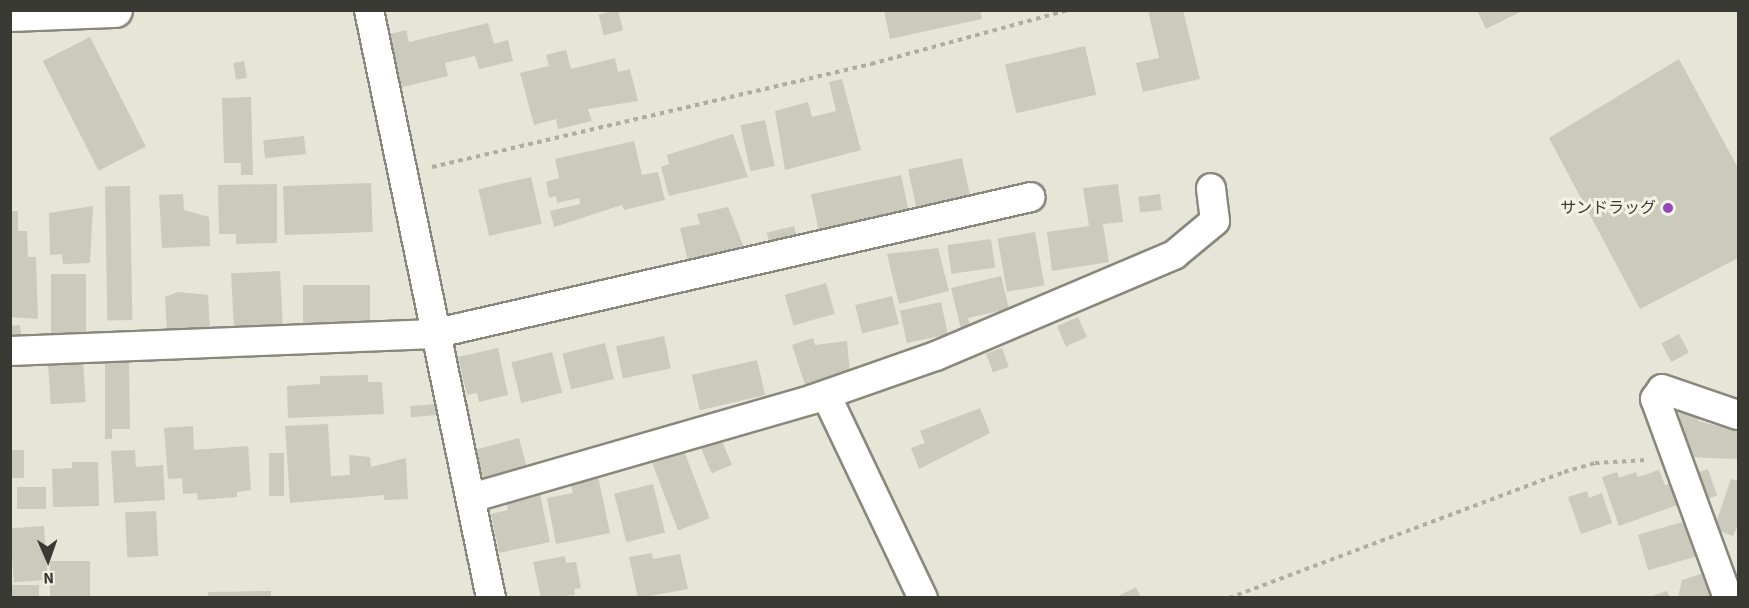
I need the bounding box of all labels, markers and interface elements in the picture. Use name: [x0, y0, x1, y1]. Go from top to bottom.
place label: サンドラッグ: [1560, 198, 1656, 218]
marker: サンドラッグ: [1661, 201, 1675, 215]
north arrow: [18, 530, 78, 590]
text: N: [43, 567, 54, 589]

